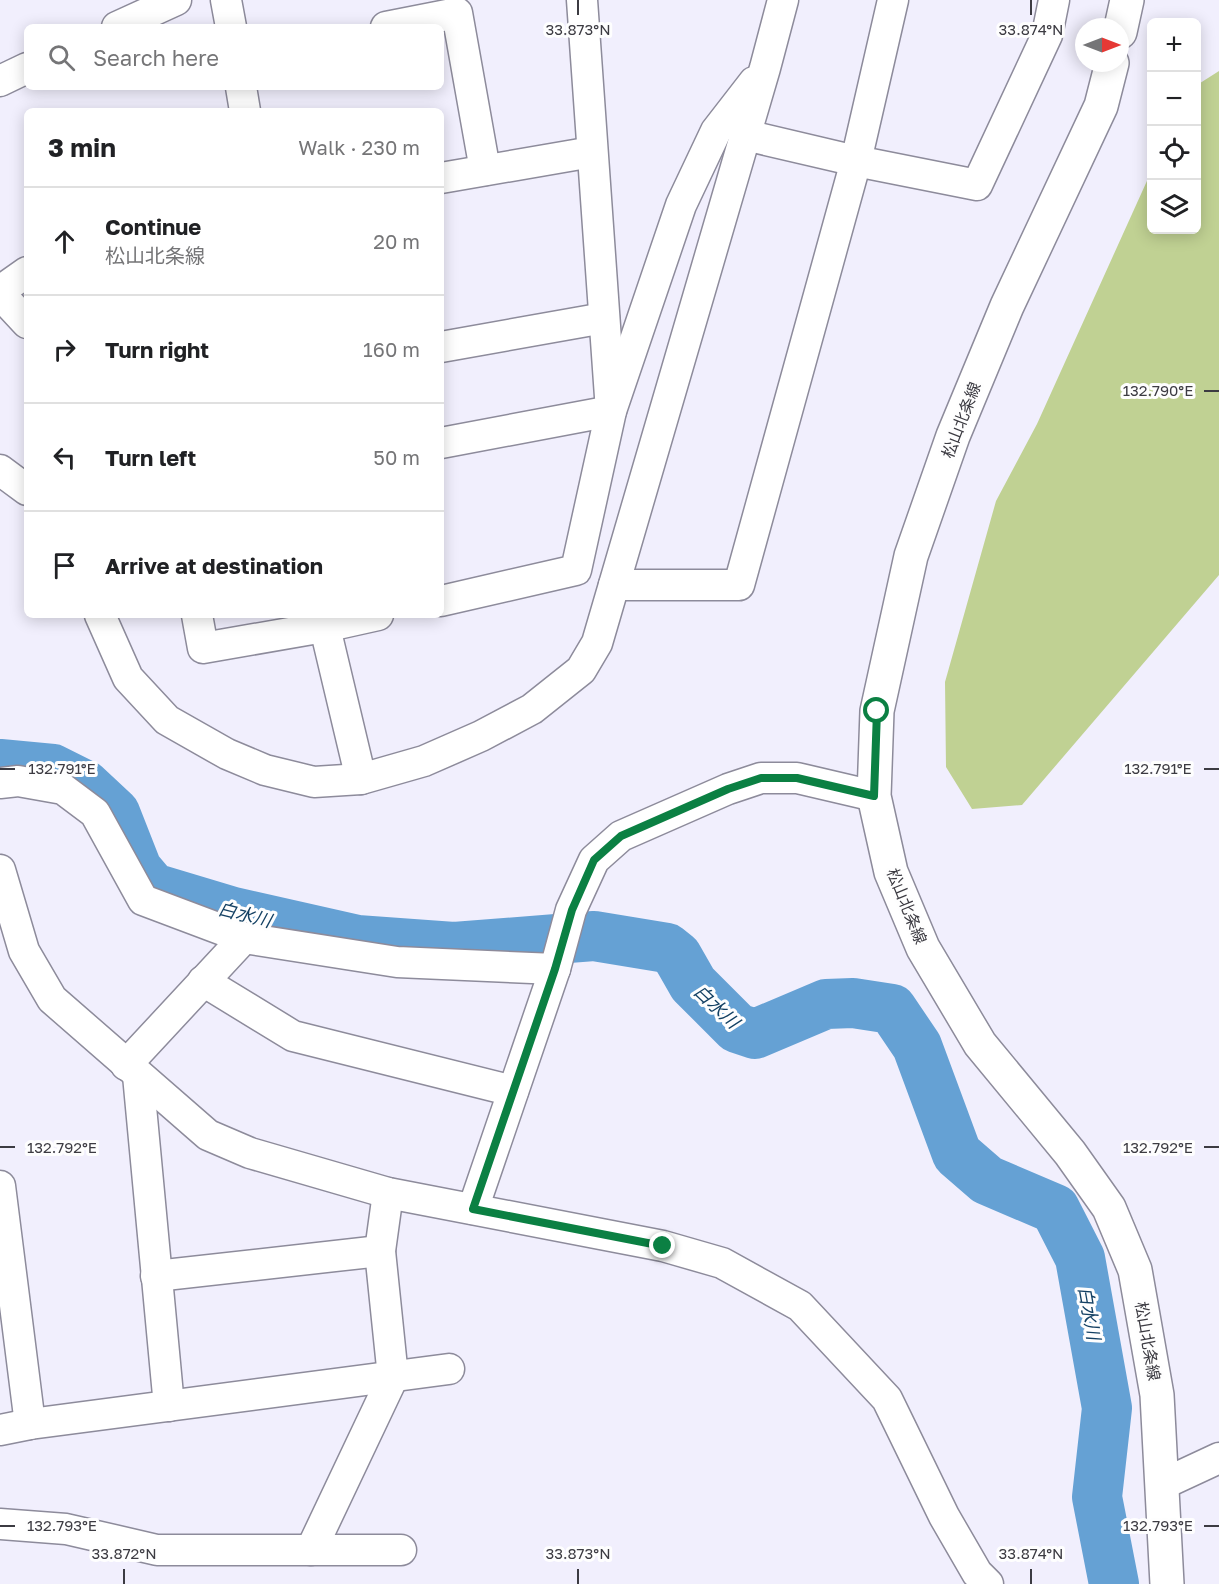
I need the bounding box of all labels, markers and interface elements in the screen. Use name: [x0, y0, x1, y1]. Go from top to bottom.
north arrow: [1075, 18, 1129, 72]
map controls: [1147, 18, 1201, 234]
button: +: [1147, 18, 1201, 72]
text: 33.873°N: [545, 20, 611, 38]
text: 33.874°N: [999, 20, 1063, 38]
search box: [24, 24, 444, 90]
icon: search: [45, 41, 78, 74]
text: Search here: [93, 44, 219, 71]
button: −: [1147, 72, 1201, 126]
button: locate: [1147, 126, 1201, 180]
text: 3 min: [48, 132, 116, 163]
text: Walk · 230 m: [298, 135, 420, 159]
button: layers: [1147, 180, 1201, 234]
text: Continue: [105, 213, 201, 240]
icon: ahead: [48, 225, 81, 258]
text: 20 m: [373, 229, 420, 253]
text: 松山北条線: [105, 243, 205, 267]
icon: right: [48, 333, 81, 366]
text: Turn right: [105, 336, 209, 363]
text: 160 m: [363, 337, 420, 361]
street label: 松山北条線: [937, 379, 985, 461]
text: 132.790°E: [1123, 381, 1193, 399]
icon: left: [48, 441, 81, 474]
text: Turn left: [105, 444, 196, 471]
text: 50 m: [373, 445, 420, 469]
icon: arrive: [48, 549, 81, 582]
text: Arrive at destination: [105, 552, 323, 579]
route start: [863, 697, 889, 723]
text: 132.791°E: [28, 759, 96, 777]
text: 132.791°E: [1124, 759, 1192, 777]
street label: 松山北条線: [883, 865, 931, 947]
water label: 白水川: [216, 897, 276, 932]
water label: 白水川: [690, 980, 746, 1034]
text: 132.792°E: [27, 1138, 97, 1156]
text: 132.792°E: [1123, 1138, 1193, 1156]
route end: [649, 1232, 675, 1258]
water label: 白水川: [1074, 1285, 1106, 1343]
street label: 松山北条線: [1131, 1300, 1165, 1382]
text: 132.793°E: [27, 1516, 97, 1534]
text: 132.793°E: [1123, 1516, 1193, 1534]
text: 33.872°N: [91, 1544, 157, 1562]
text: 33.873°N: [545, 1544, 611, 1562]
text: 33.874°N: [999, 1544, 1063, 1562]

